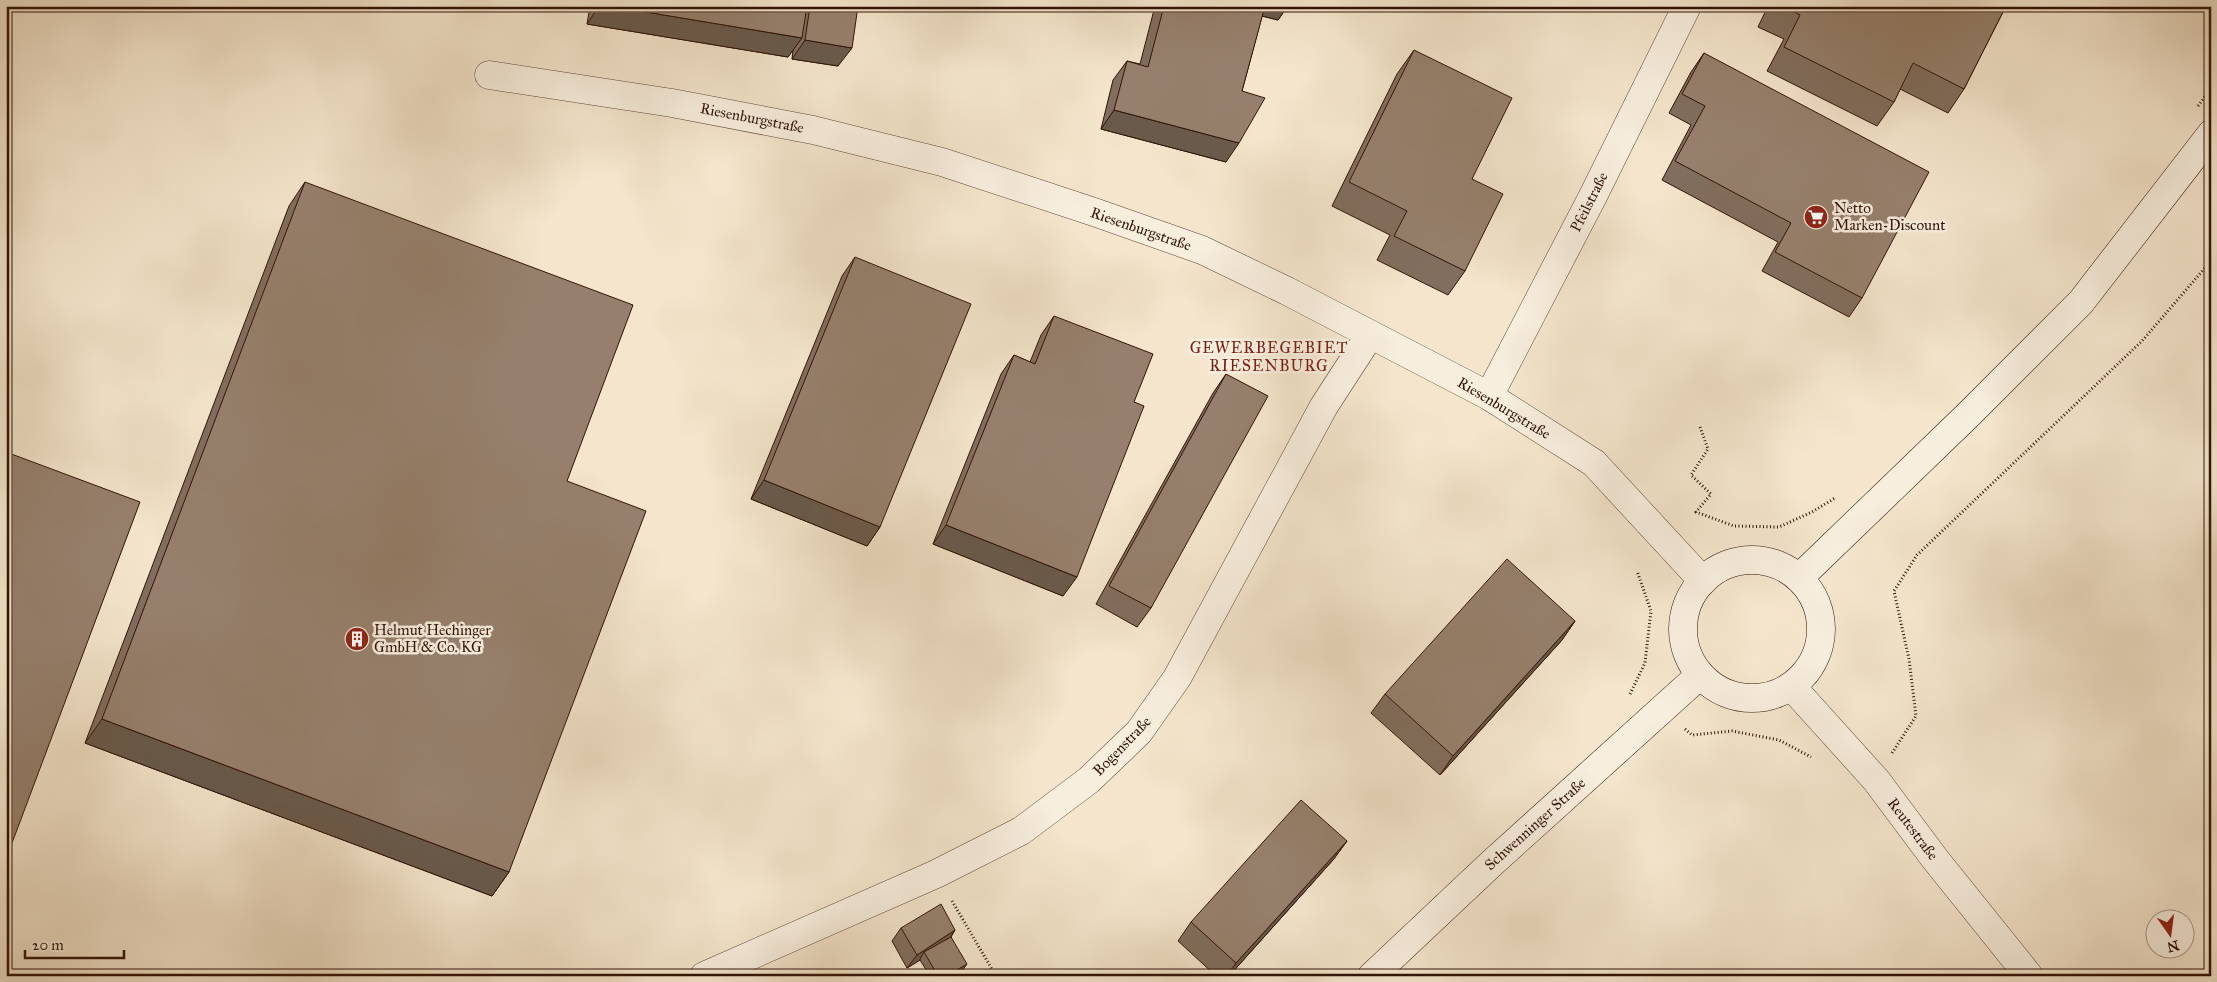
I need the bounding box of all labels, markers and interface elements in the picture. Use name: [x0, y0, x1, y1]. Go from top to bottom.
street label: Riesenburgstraße: [699, 99, 805, 137]
street label: Pfeilstraße: [1566, 169, 1612, 235]
place label: Netto Marken-Discount: [1834, 199, 1946, 234]
street label: Riesenburgstraße: [1088, 203, 1194, 255]
supermarket icon: Netto Marken-Discount: [1803, 204, 1829, 230]
district label: GEWERBEGEBIET RIESENBURG: [1190, 338, 1348, 375]
street label: Riesenburgstraße: [1454, 373, 1554, 443]
place label: Helmut Hechinger GmbH & Co. KG: [374, 621, 491, 656]
building icon: Helmut Hechinger GmbH & Co. KG: [344, 626, 370, 652]
street label: Bogenstraße: [1089, 713, 1155, 779]
street label: Schwenninger Straße: [1481, 774, 1589, 874]
street label: Reutestraße: [1884, 794, 1942, 864]
north arrow: [2144, 910, 2194, 960]
scale bar: [25, 927, 124, 959]
text: 20 m: [32, 936, 64, 954]
text: N: [2165, 936, 2181, 956]

